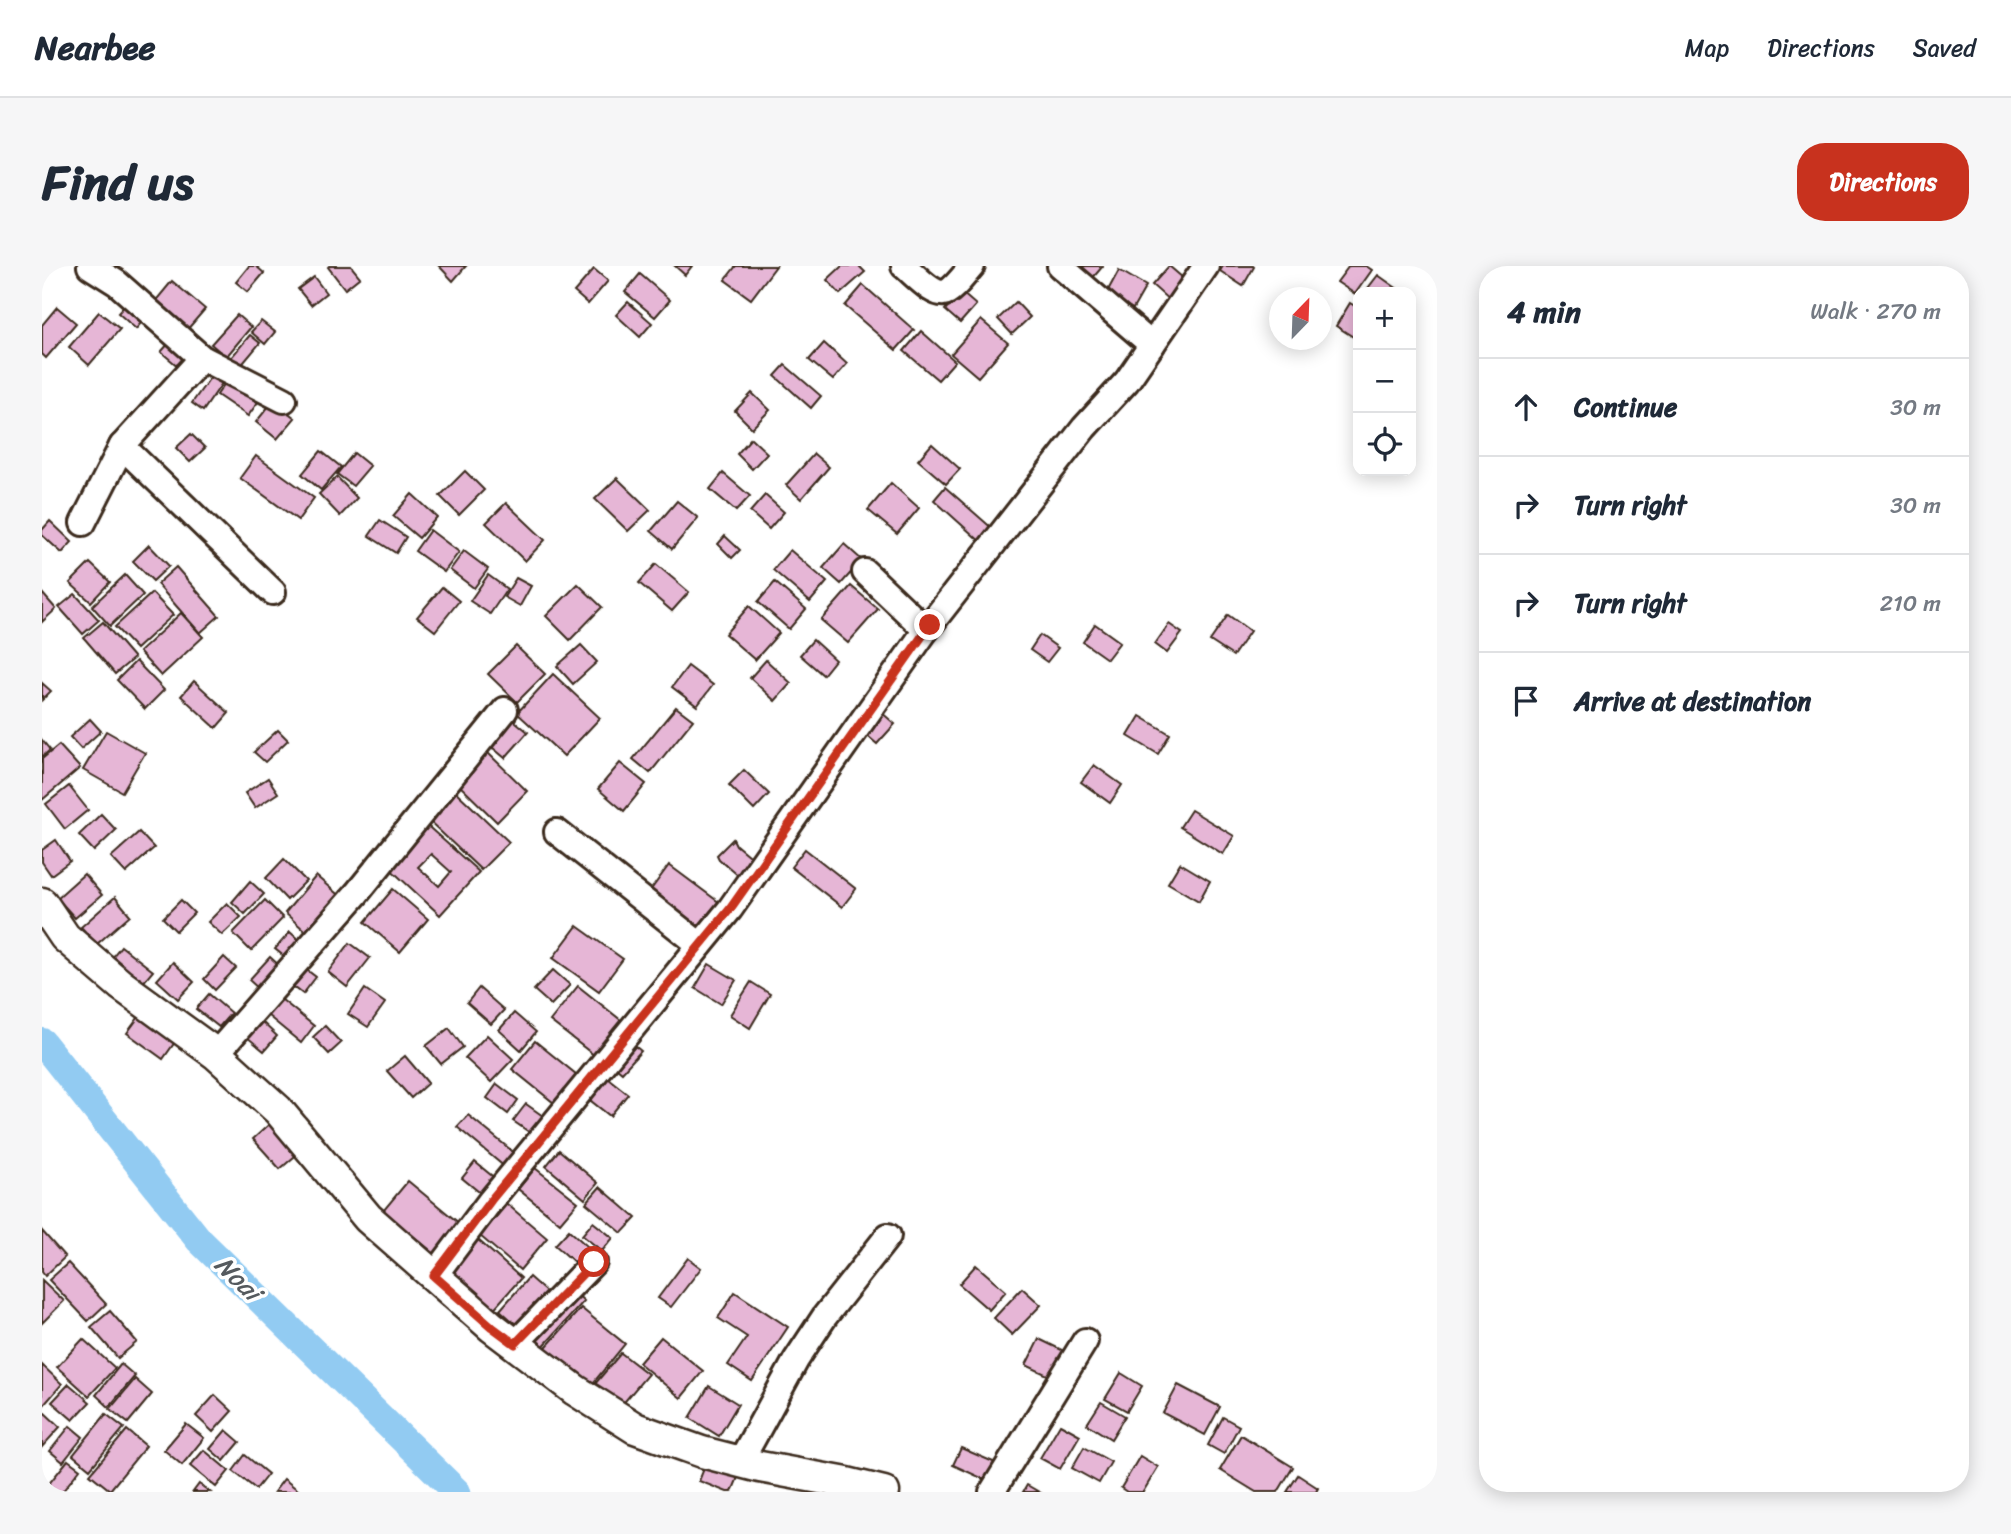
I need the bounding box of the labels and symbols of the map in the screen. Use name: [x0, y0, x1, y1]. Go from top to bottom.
north arrow: [1269, 287, 1332, 350]
route end: [914, 609, 945, 640]
water label: Noai: [204, 1244, 276, 1316]
route start: [578, 1246, 609, 1277]

